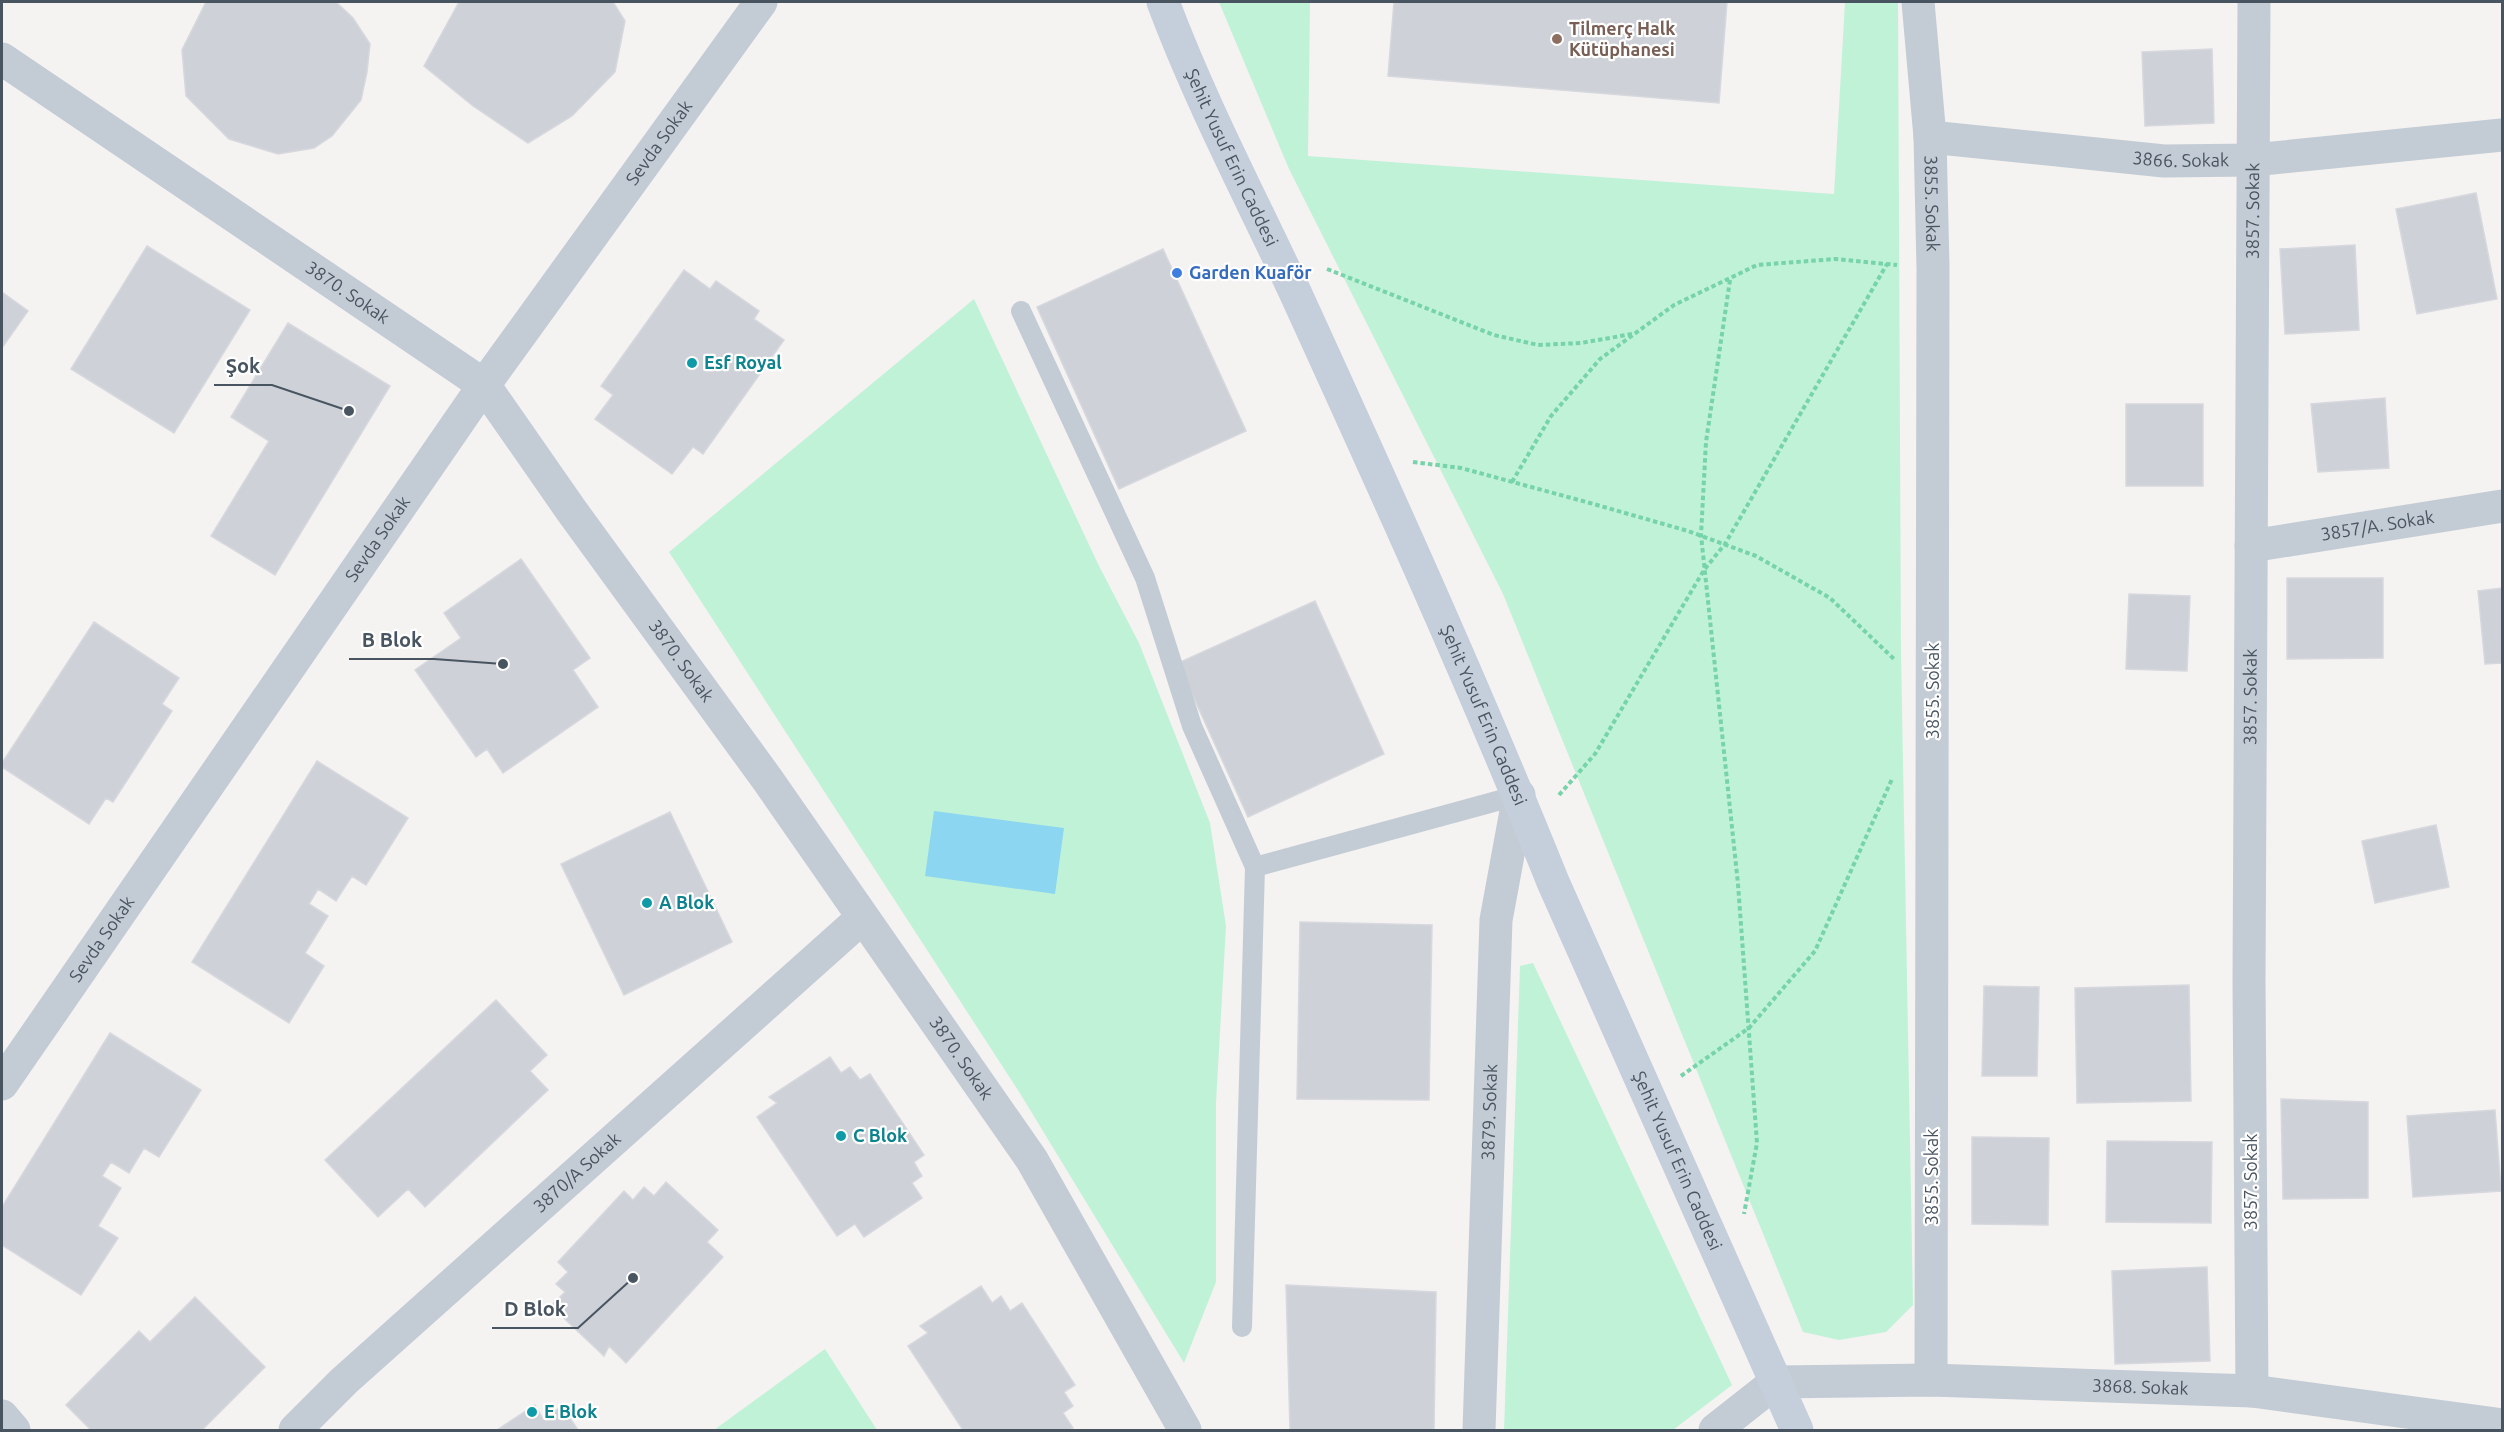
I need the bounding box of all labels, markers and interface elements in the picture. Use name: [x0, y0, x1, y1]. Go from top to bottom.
place label: Tilmerç Halk Kütüphanesi: [1569, 18, 1675, 59]
marker: Tilmerç Halk Kütüphanesi: [1550, 32, 1564, 46]
street label: Şehit Yusuf Erin Caddesi: [1182, 65, 1283, 249]
street label: Sevda Sokak: [621, 96, 696, 188]
street label: 3866. Sokak: [2132, 147, 2229, 170]
street label: 3855. Sokak: [1921, 155, 1944, 252]
street label: 3857. Sokak: [2242, 163, 2262, 259]
street label: 3870. Sokak: [302, 256, 394, 327]
place label: Garden Kuaför: [1189, 262, 1312, 282]
marker: Garden Kuaför: [1170, 266, 1184, 280]
callout: Şok: [214, 347, 272, 385]
place label: Esf Royal: [704, 352, 782, 372]
text: Şok: [226, 354, 260, 377]
marker: Esf Royal: [685, 356, 699, 370]
street label: Sevda Sokak: [341, 492, 413, 585]
street label: 3857/A. Sokak: [2319, 506, 2435, 544]
street label: 3870. Sokak: [645, 615, 718, 705]
callout: B Blok: [349, 621, 434, 659]
street label: Şehit Yusuf Erin Caddesi: [1437, 622, 1531, 808]
text: B Blok: [362, 628, 422, 651]
street label: 3855. Sokak: [1922, 643, 1942, 739]
street label: 3857. Sokak: [2239, 649, 2260, 745]
street label: Sevda Sokak: [65, 892, 138, 985]
place label: A Blok: [659, 892, 714, 912]
marker: A Blok: [640, 896, 654, 910]
street label: 3870. Sokak: [926, 1012, 998, 1103]
street label: 3879. Sokak: [1477, 1064, 1500, 1161]
street label: Şehit Yusuf Erin Caddesi: [1630, 1068, 1727, 1253]
place label: C Blok: [853, 1125, 907, 1145]
street label: 3870/A Sokak: [529, 1128, 624, 1216]
marker: C Blok: [834, 1129, 848, 1143]
street label: 3855. Sokak: [1921, 1129, 1941, 1225]
street label: 3857. Sokak: [2240, 1134, 2260, 1230]
callout: D Blok: [492, 1290, 578, 1328]
text: D Blok: [504, 1297, 566, 1320]
street label: 3868. Sokak: [2092, 1375, 2189, 1398]
place label: E Blok: [544, 1401, 597, 1421]
marker: E Blok: [525, 1405, 539, 1419]

